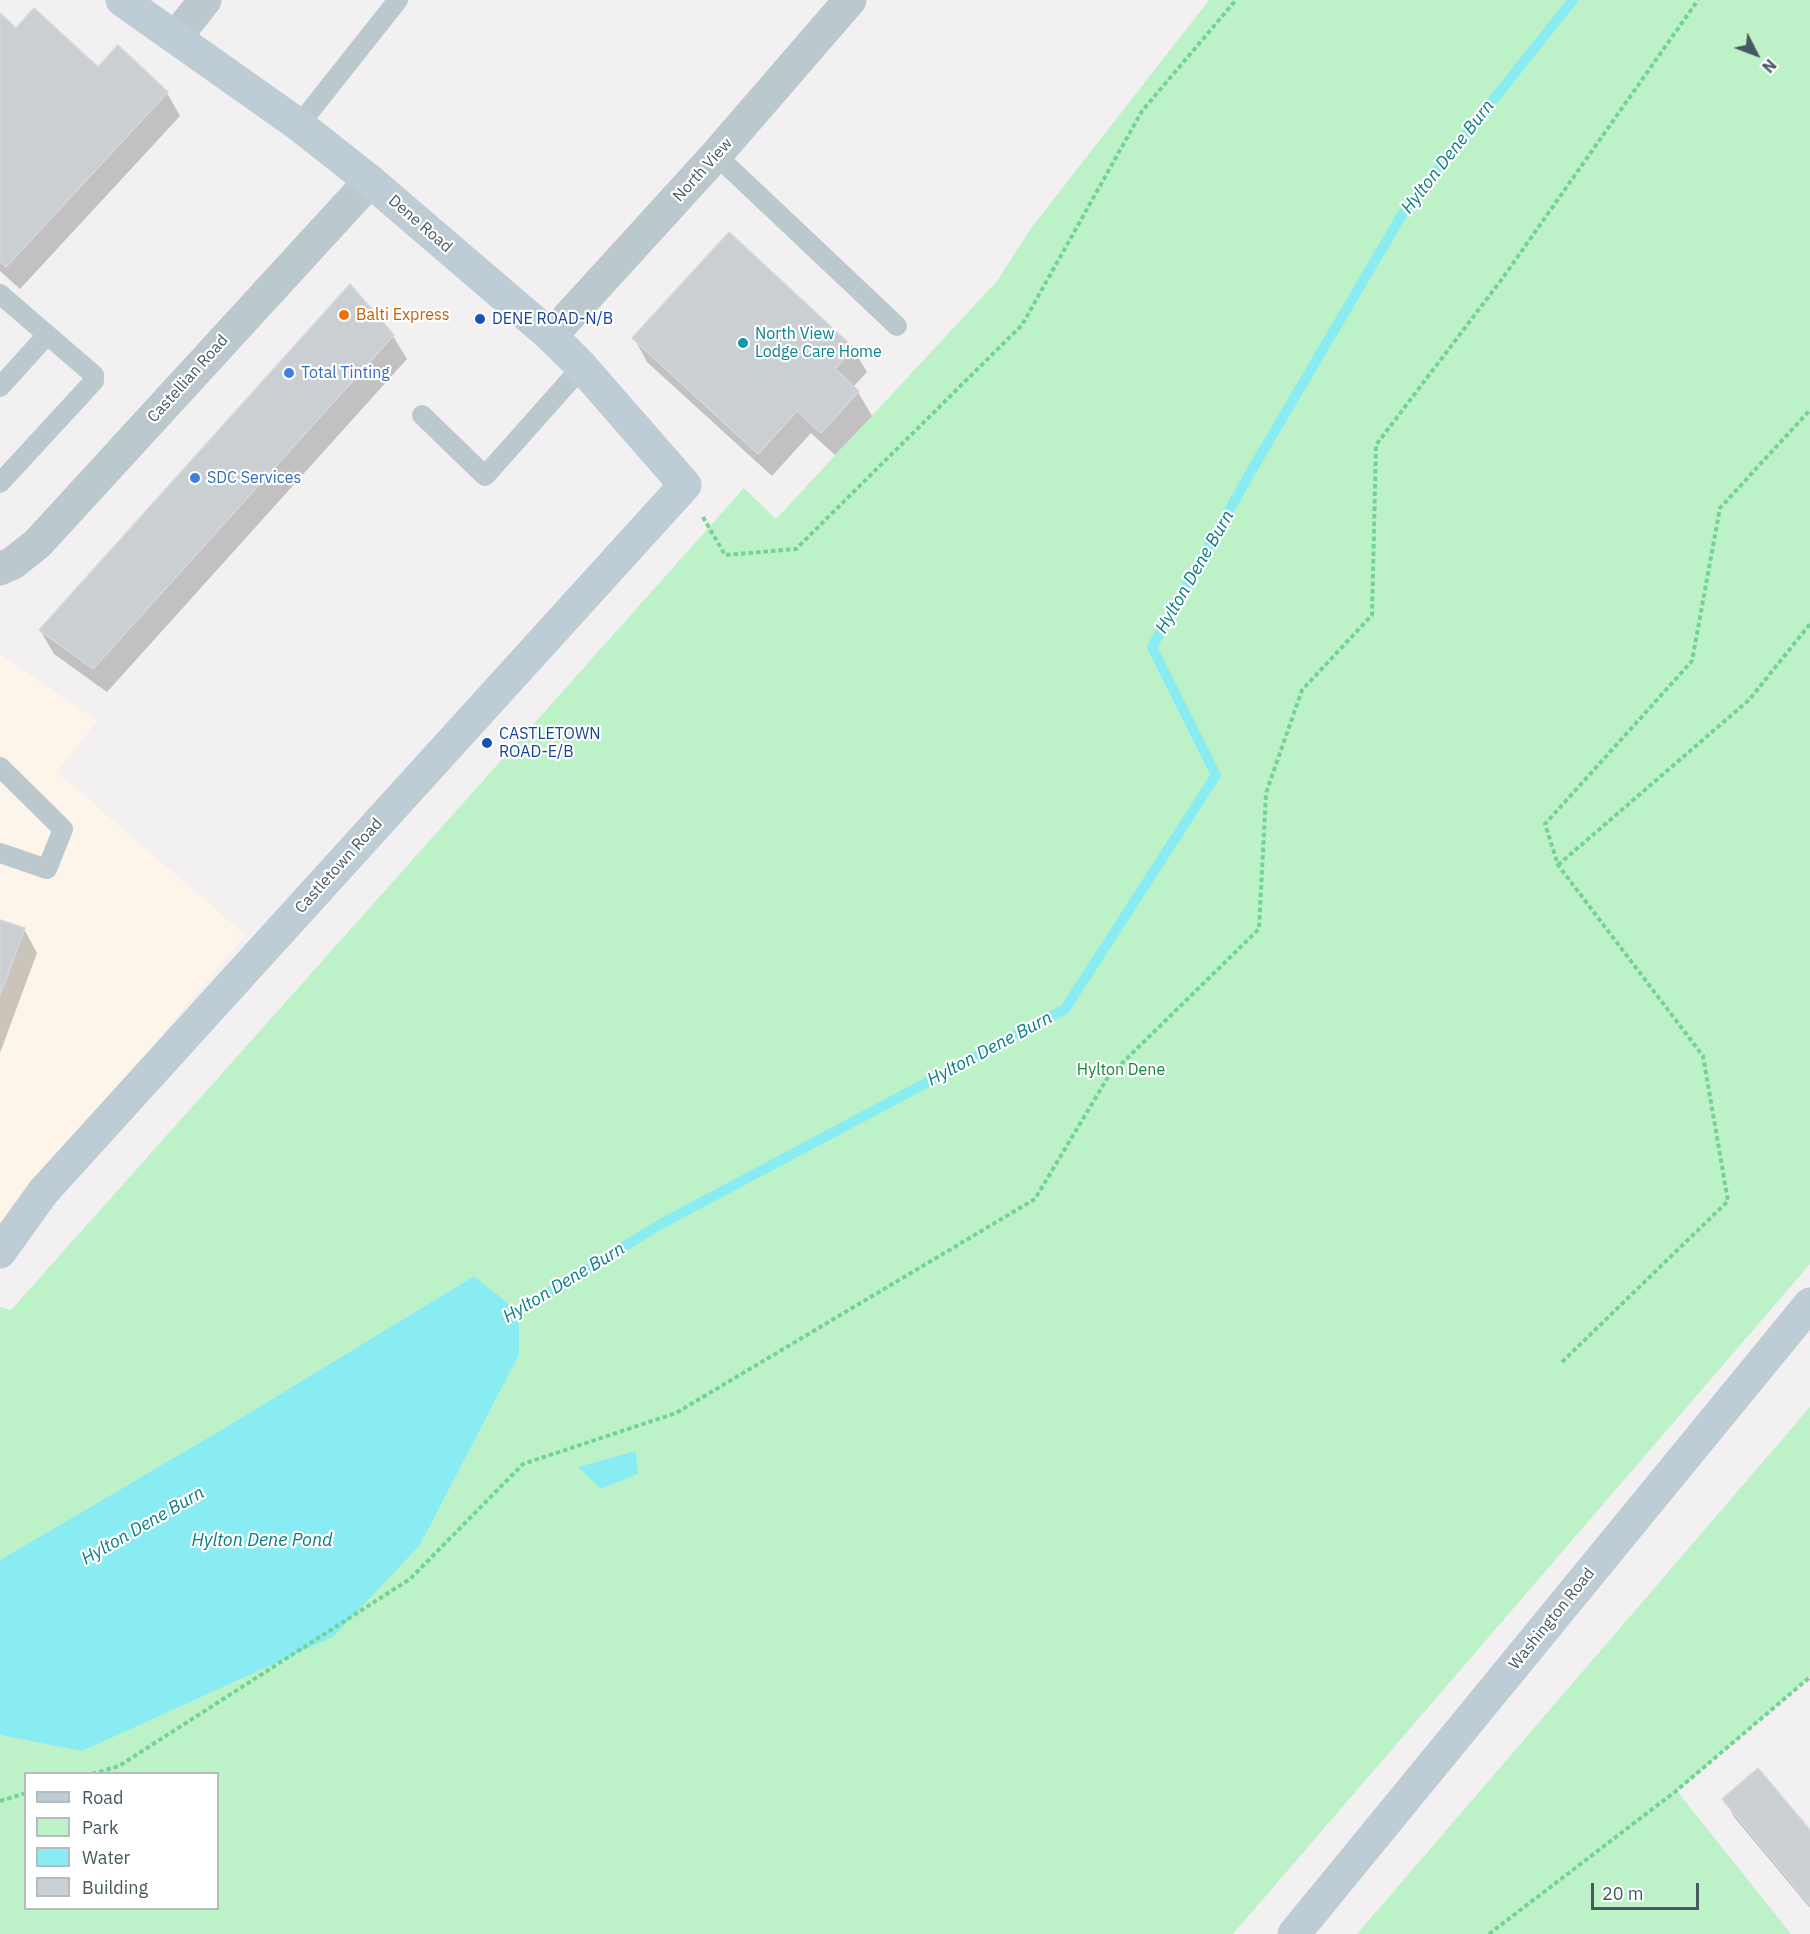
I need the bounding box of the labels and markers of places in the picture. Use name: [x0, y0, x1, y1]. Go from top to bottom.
place label: Balti Express: [356, 305, 449, 325]
marker: Balti Express: [337, 308, 351, 322]
place label: DENE ROAD-N/B: [492, 309, 613, 329]
marker: DENE ROAD-N/B: [473, 312, 487, 326]
place label: North View Lodge Care Home: [755, 324, 882, 362]
marker: North View Lodge Care Home: [736, 336, 750, 350]
place label: Total Tinting: [301, 363, 390, 383]
marker: Total Tinting: [282, 366, 296, 380]
place label: SDC Services: [207, 468, 301, 488]
marker: SDC Services: [188, 471, 202, 485]
place label: CASTLETOWN ROAD-E/B: [499, 724, 601, 762]
marker: CASTLETOWN ROAD-E/B: [480, 736, 494, 750]

